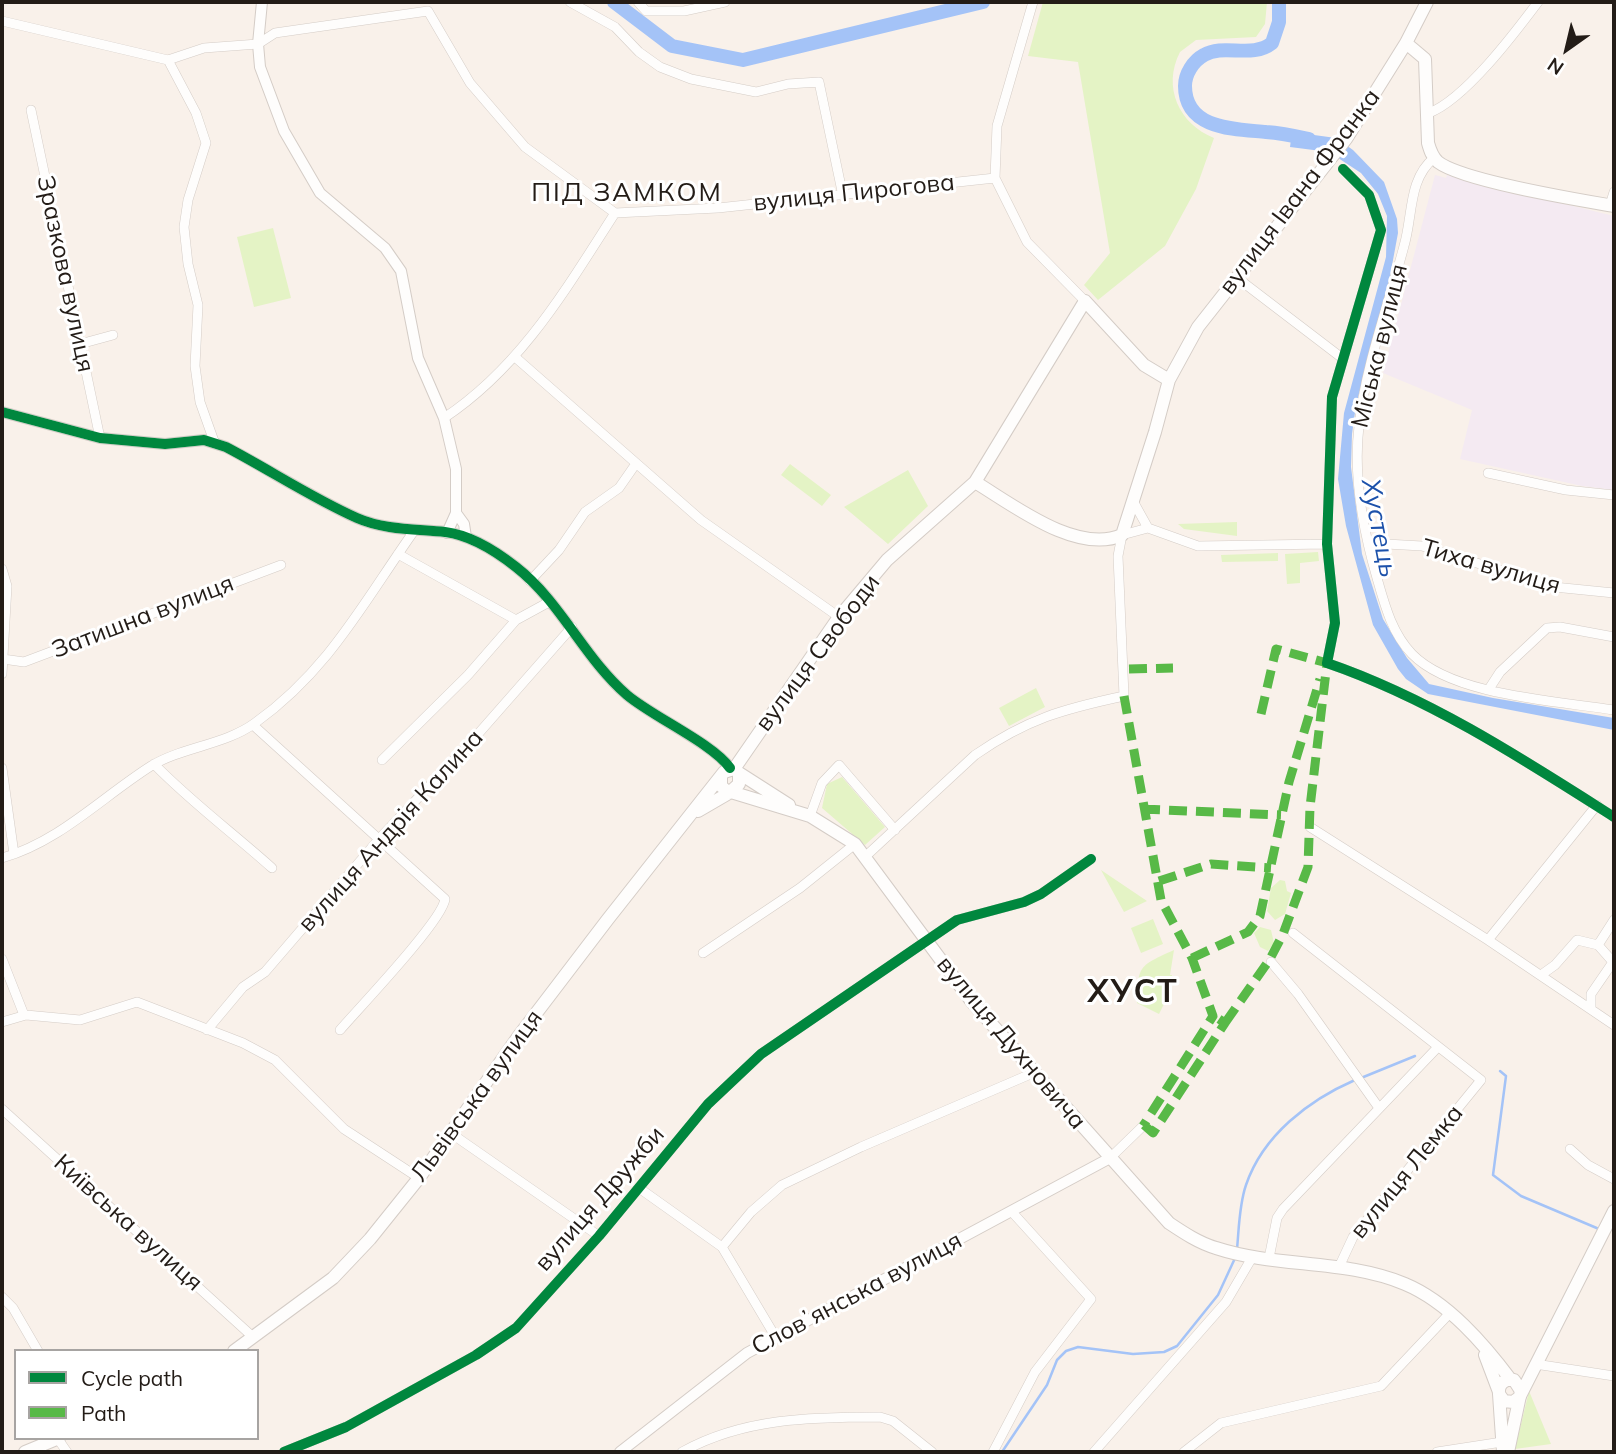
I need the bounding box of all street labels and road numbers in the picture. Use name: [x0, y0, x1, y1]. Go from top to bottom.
street label: вулиця Івана Франка: [1213, 84, 1387, 300]
street label: вулиця Пирогова: [752, 168, 956, 218]
street label: Зразкова вулиця: [30, 173, 100, 375]
street label: Міська вулиця: [1346, 261, 1414, 431]
street label: Тиха вулиця: [1418, 533, 1564, 601]
street label: Затишна вулиця: [48, 569, 238, 665]
street label: вулиця Свободи: [750, 569, 886, 737]
street label: вулиця Андрія Калина: [292, 724, 490, 938]
street label: вулиця Духновича: [930, 951, 1092, 1135]
street label: Львівська вулиця: [405, 1005, 549, 1187]
street label: вулиця Лемка: [1344, 1099, 1470, 1245]
street label: вулиця Дружби: [529, 1121, 671, 1277]
street label: Київська вулиця: [48, 1149, 208, 1297]
street label: Словʼянська вулиця: [747, 1226, 967, 1362]

